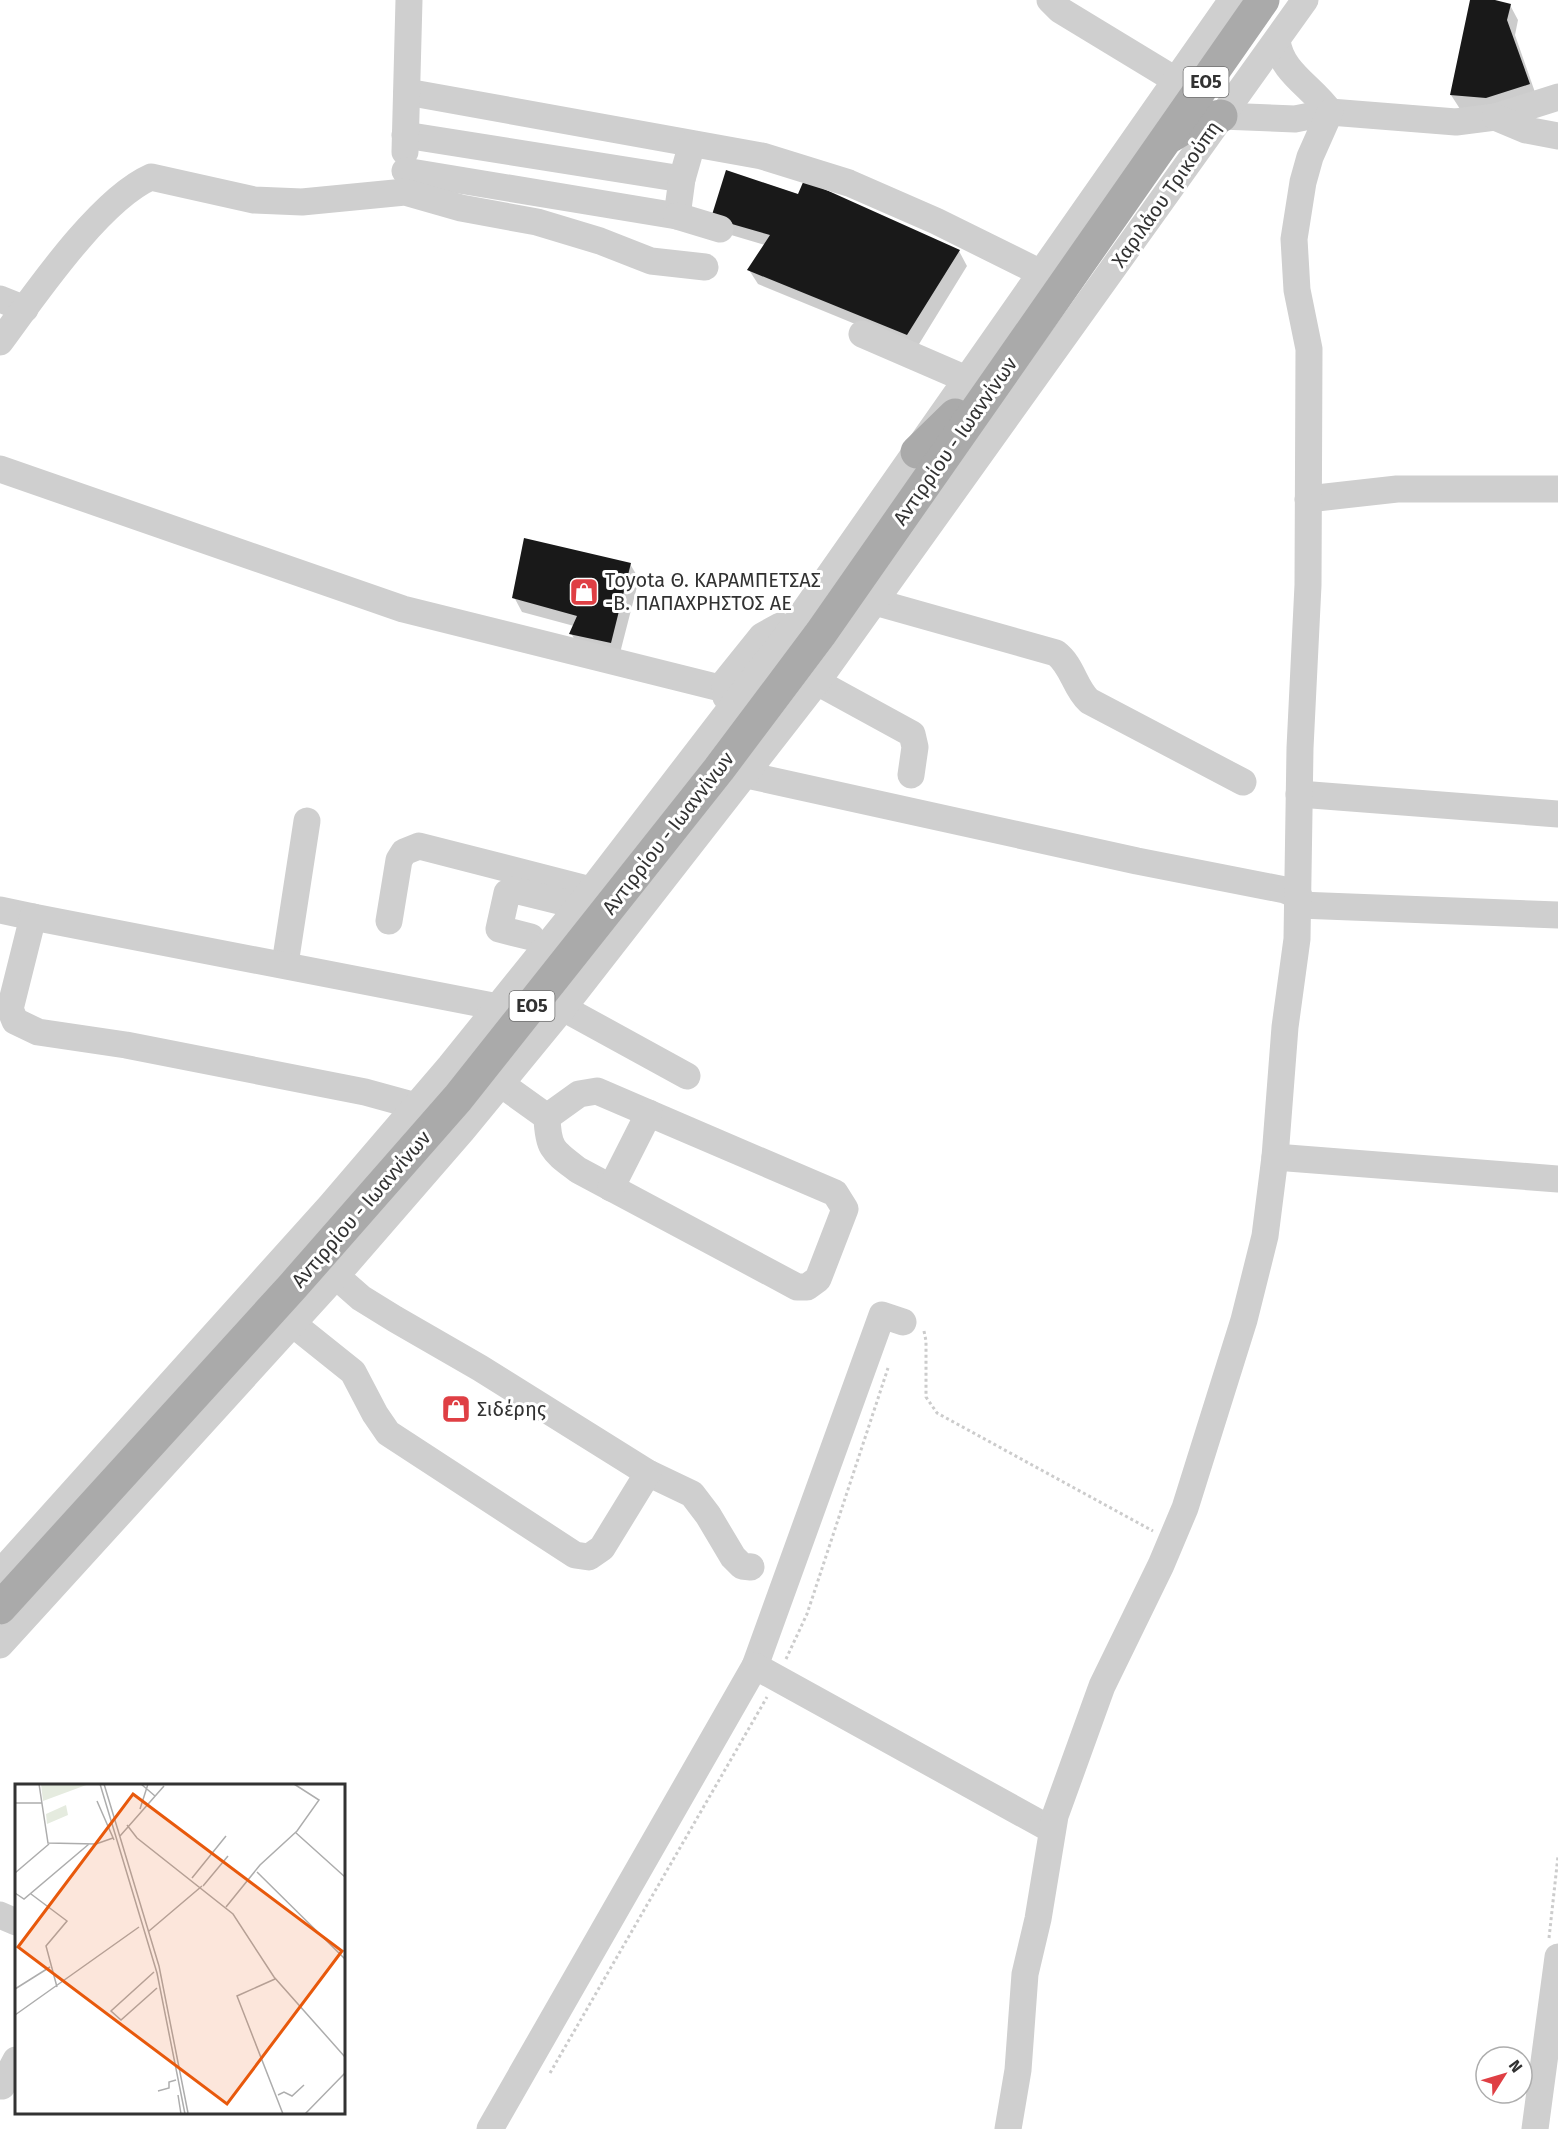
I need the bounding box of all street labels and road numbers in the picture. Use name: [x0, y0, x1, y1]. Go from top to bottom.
road number: ΕΟ5: [1184, 67, 1228, 97]
street label: Χαριλάου Τρικούπη: [1106, 116, 1226, 272]
street label: Αντιρρίου - Ιωαννίνων: [888, 352, 1022, 530]
street label: Αντιρρίου - Ιωαννίνων: [597, 747, 739, 919]
road number: ΕΟ5: [510, 991, 554, 1021]
street label: Αντιρρίου - Ιωαννίνων: [286, 1126, 436, 1292]

